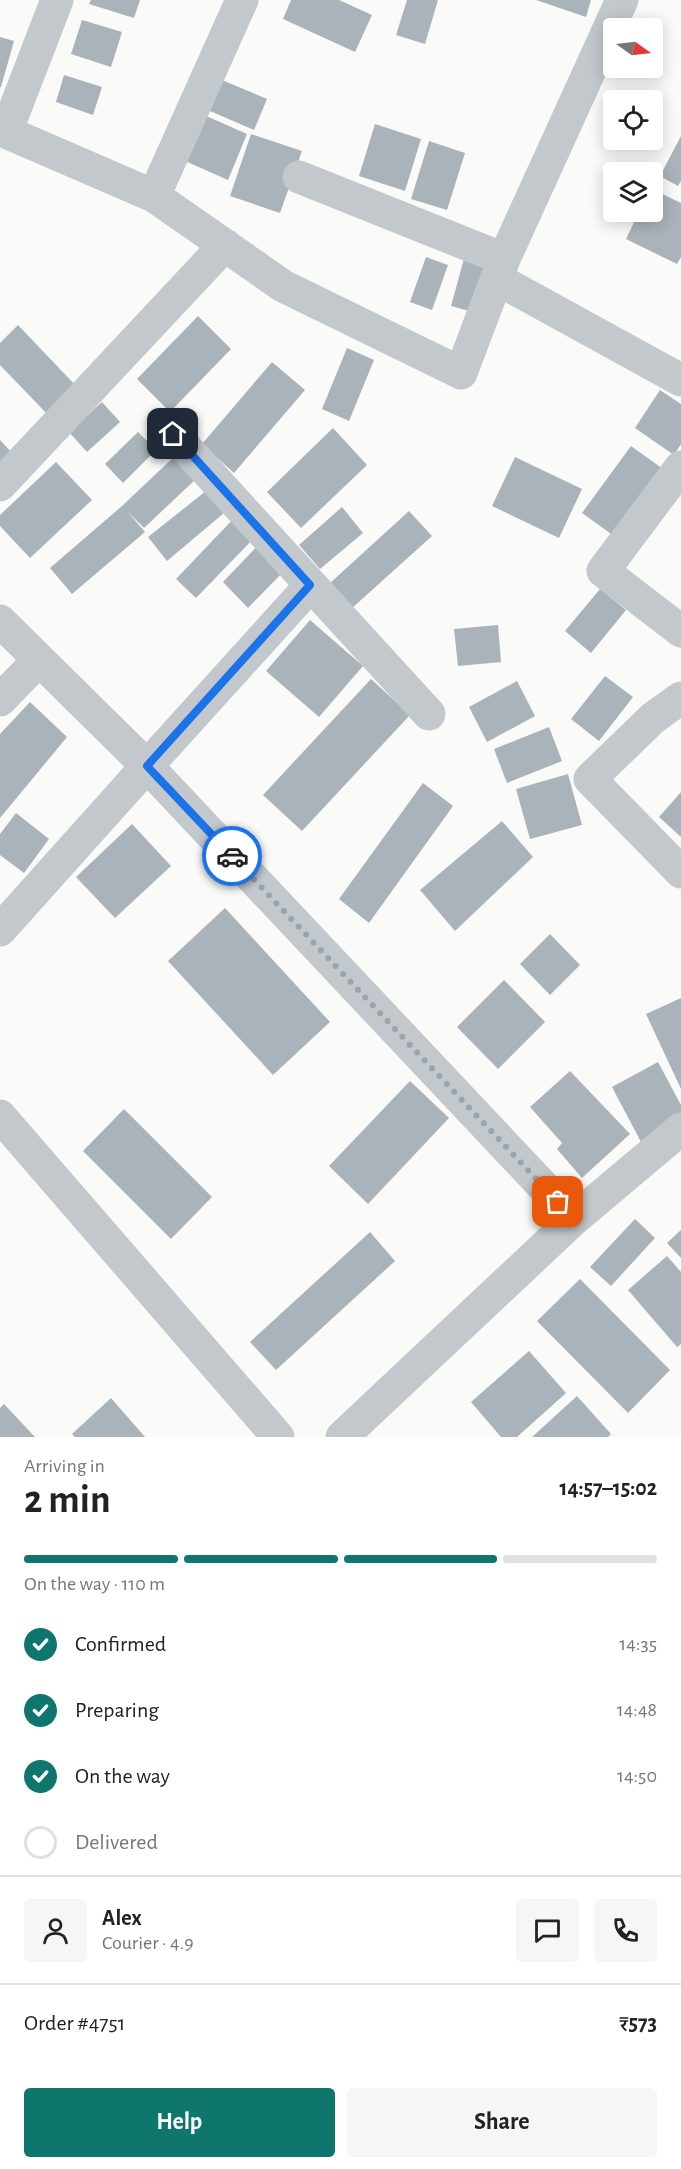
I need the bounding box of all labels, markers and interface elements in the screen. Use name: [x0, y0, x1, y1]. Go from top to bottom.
north arrow: [603, 18, 663, 78]
map controls: [603, 18, 663, 222]
button: locate: [603, 90, 663, 150]
button: layers: [603, 162, 663, 222]
pin: [147, 408, 198, 459]
icon: home: [156, 417, 189, 450]
courier: [202, 826, 262, 886]
icon: car: [216, 840, 249, 873]
pin: [532, 1176, 583, 1227]
icon: bag: [541, 1185, 574, 1218]
text: Arriving in: [24, 1456, 105, 1476]
text: 14:57–15:02: [560, 1477, 657, 1499]
text: 2 min: [24, 1481, 111, 1520]
text: On the way · 110 m: [24, 1574, 165, 1594]
icon: check: [24, 1628, 57, 1661]
text: Confirmed: [75, 1633, 166, 1655]
text: 14:35: [619, 1634, 657, 1654]
icon: check: [24, 1694, 57, 1727]
text: Preparing: [75, 1699, 159, 1721]
text: 14:48: [617, 1700, 657, 1720]
icon: check: [24, 1760, 57, 1793]
text: On the way: [75, 1765, 170, 1787]
text: 14:50: [617, 1766, 657, 1786]
text: Delivered: [75, 1831, 158, 1853]
button: person: [24, 1899, 87, 1962]
button: chat: [516, 1899, 579, 1962]
button: phone: [594, 1899, 657, 1962]
text: Alex: [102, 1907, 142, 1929]
text: Courier · 4.9: [102, 1933, 194, 1953]
text: Order #4751: [24, 2012, 125, 2034]
text: ₹573: [619, 2012, 657, 2034]
button: Help: [24, 2088, 335, 2157]
button: Share: [347, 2088, 657, 2157]

